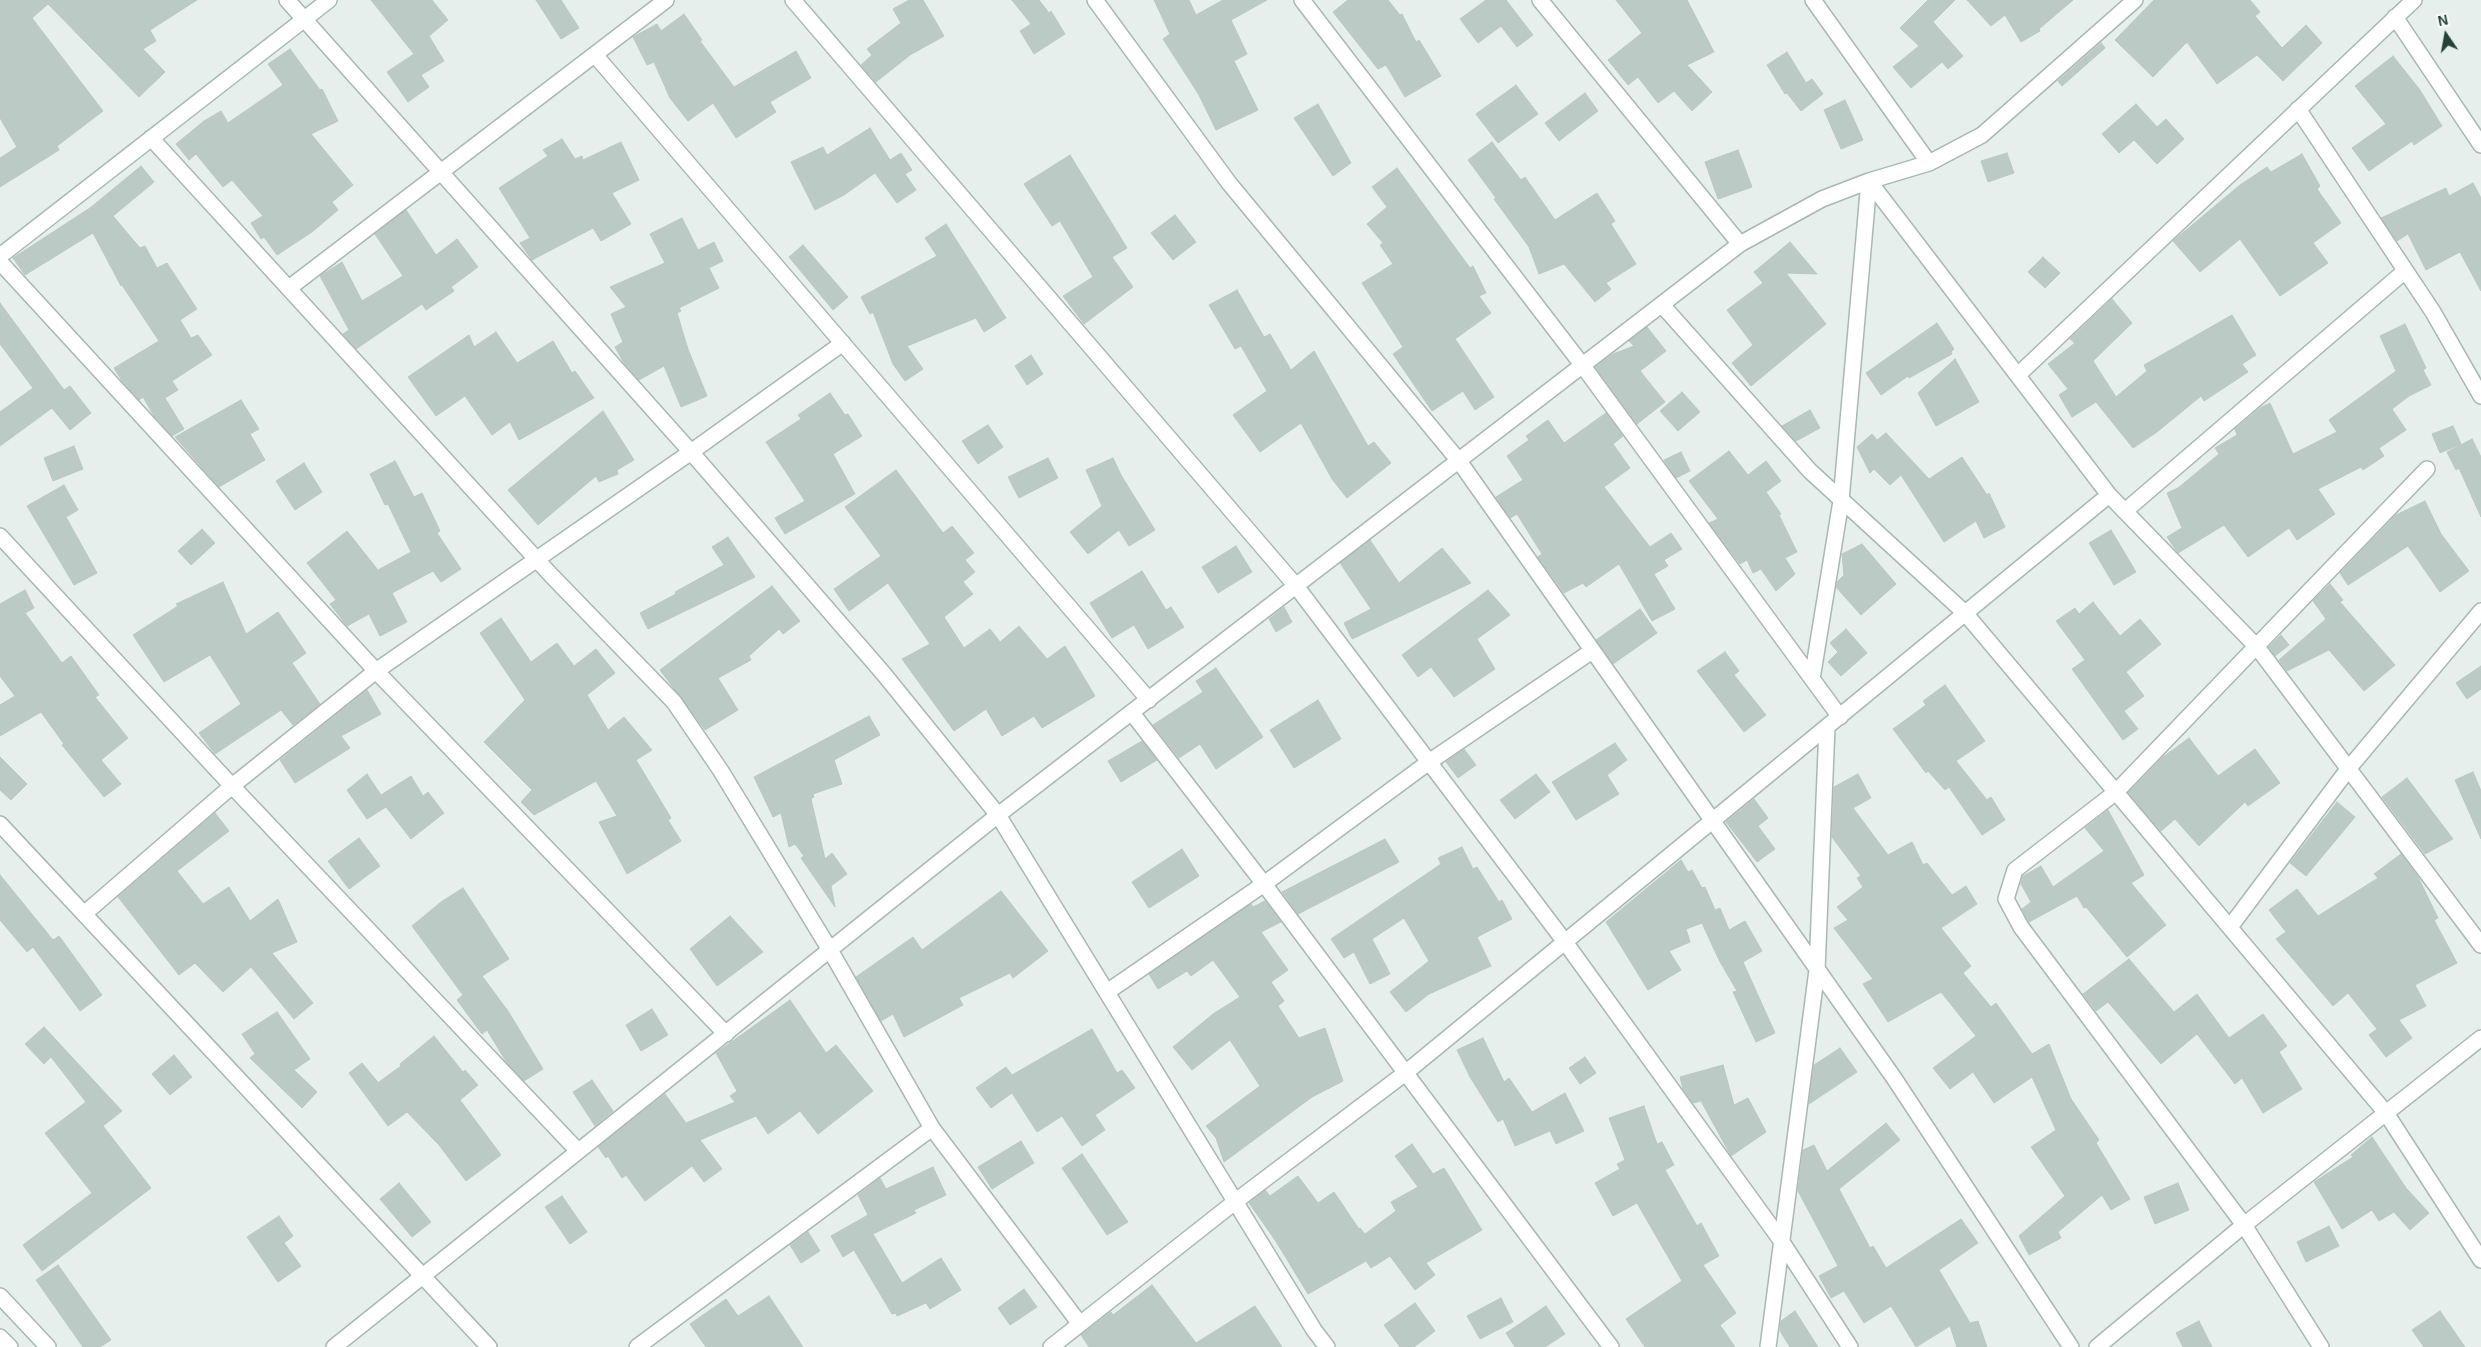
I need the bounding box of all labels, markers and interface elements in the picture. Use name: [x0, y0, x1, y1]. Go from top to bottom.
north arrow: [2421, 10, 2471, 60]
text: N: [2436, 11, 2449, 29]

